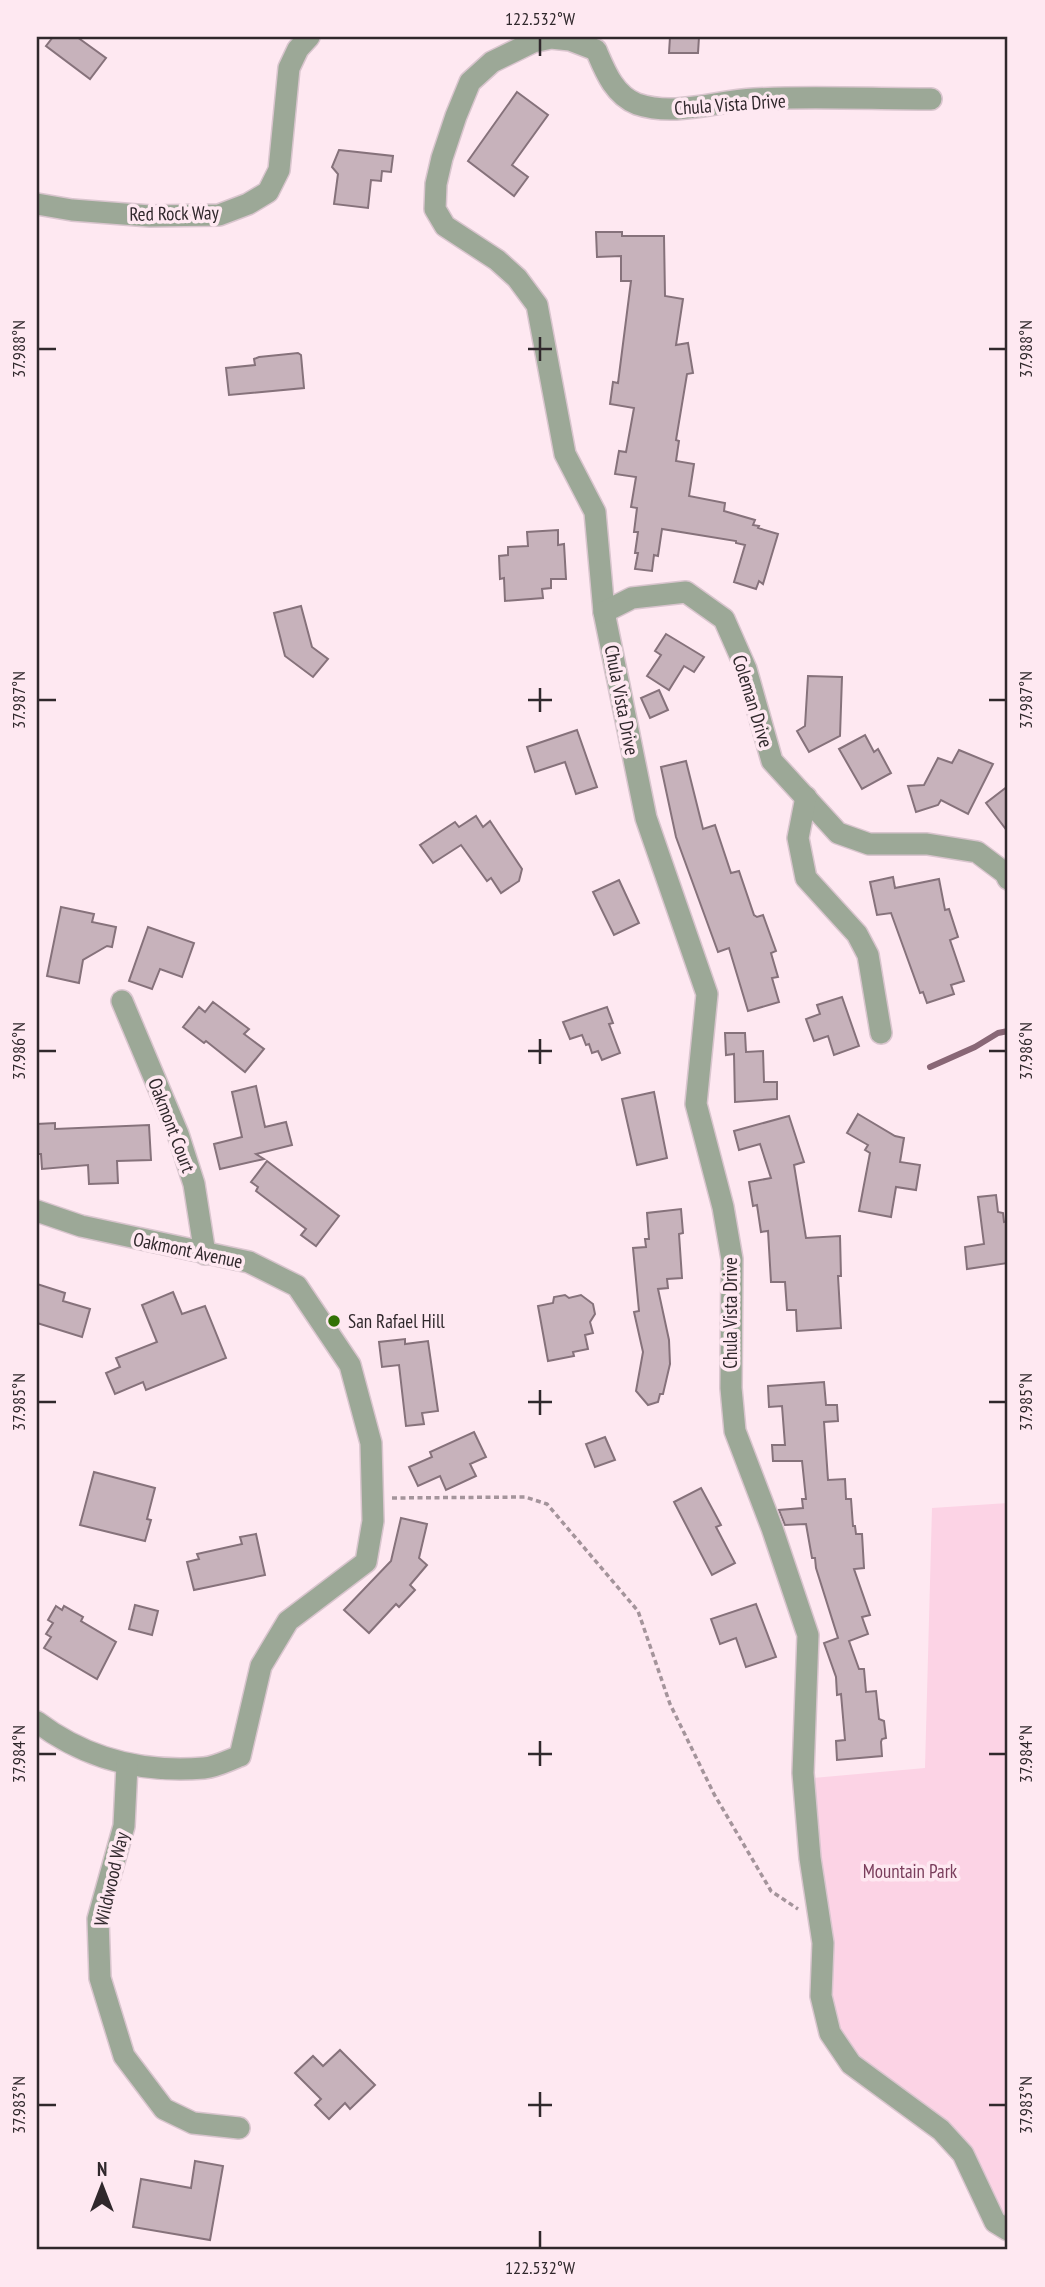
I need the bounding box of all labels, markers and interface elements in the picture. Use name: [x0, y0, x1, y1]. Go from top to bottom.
text: 122.532°W: [505, 7, 575, 30]
street label: Chula Vista Drive: [673, 88, 787, 120]
street label: Red Rock Way: [129, 200, 220, 226]
text: 37.988°N: [7, 320, 30, 378]
text: 37.988°N: [1014, 320, 1037, 378]
street label: Chula Vista Drive: [600, 643, 644, 757]
street label: Coleman Drive: [728, 652, 778, 750]
text: 37.987°N: [7, 671, 30, 729]
text: 37.987°N: [1014, 671, 1037, 729]
text: 37.986°N: [7, 1022, 30, 1080]
text: 37.986°N: [1014, 1022, 1037, 1080]
street label: Oakmont Court: [143, 1074, 201, 1176]
street label: Oakmont Avenue: [131, 1227, 245, 1273]
street label: Chula Vista Drive: [718, 1257, 742, 1369]
place label: San Rafael Hill: [348, 1309, 445, 1333]
marker: San Rafael Hill: [326, 1313, 342, 1329]
text: 37.985°N: [7, 1373, 30, 1431]
text: 37.985°N: [1014, 1373, 1037, 1431]
text: 37.984°N: [7, 1725, 30, 1783]
text: 37.984°N: [1014, 1725, 1037, 1783]
street label: Wildwood Way: [89, 1829, 134, 1928]
park label: Mountain Park: [863, 1859, 958, 1883]
text: 37.983°N: [7, 2076, 30, 2134]
text: 37.983°N: [1014, 2076, 1037, 2134]
north arrow: [66, 2150, 136, 2220]
text: N: [97, 2157, 107, 2181]
text: 122.532°W: [505, 2256, 575, 2279]

